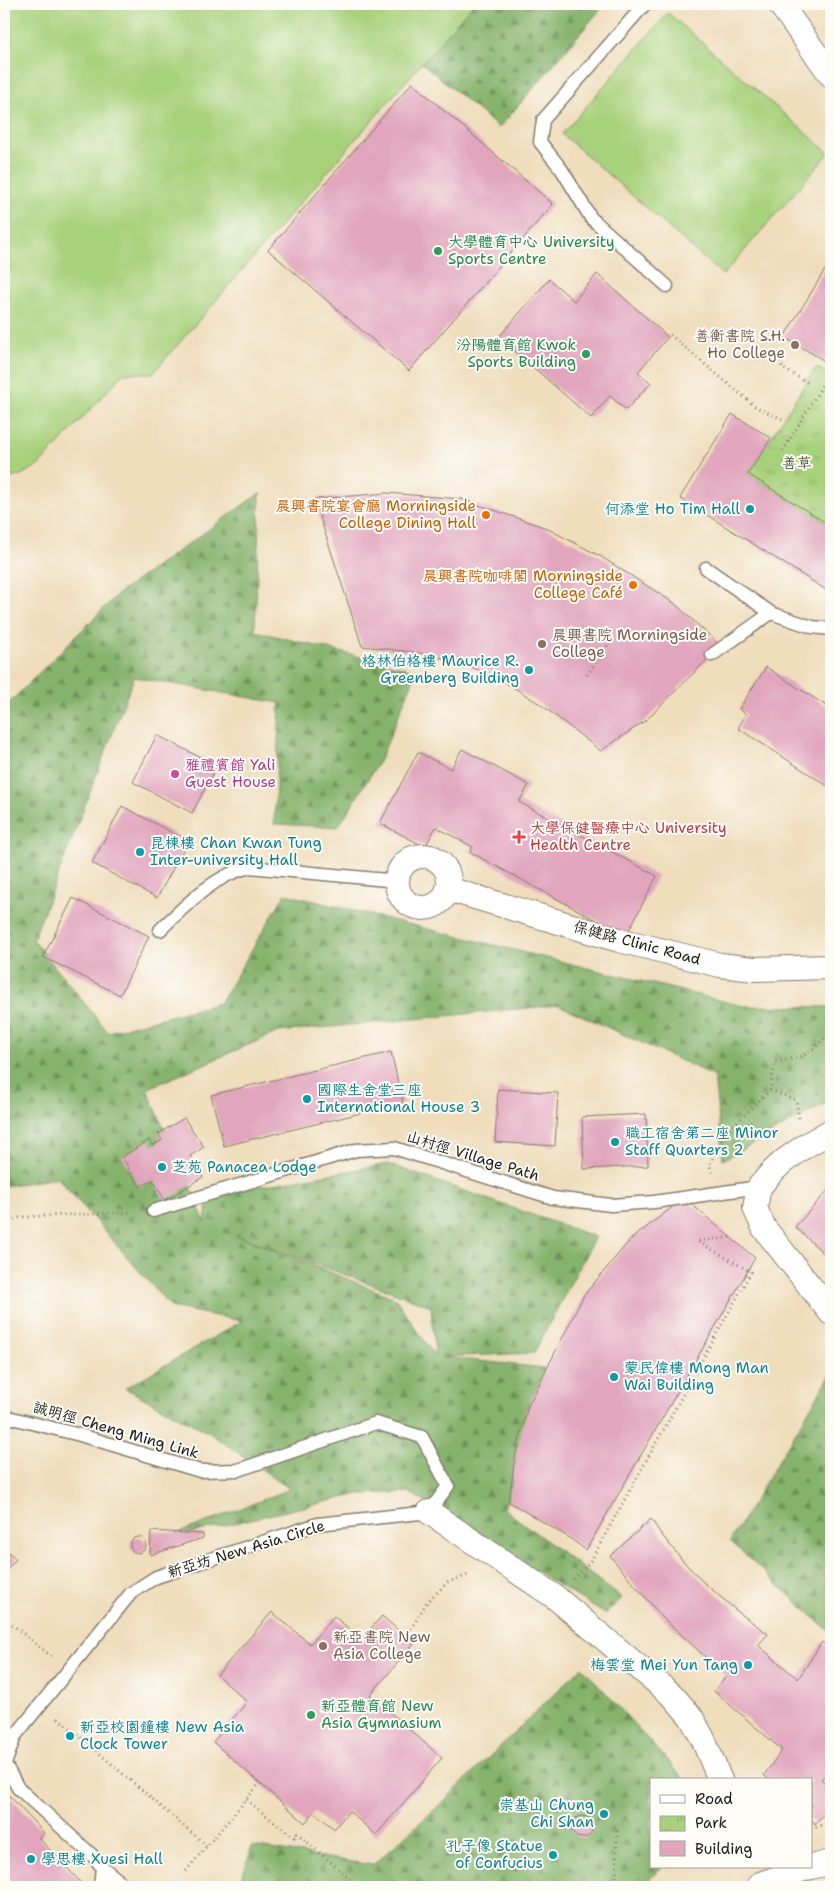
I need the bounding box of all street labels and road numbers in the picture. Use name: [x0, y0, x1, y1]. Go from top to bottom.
street label: 保健路 Clinic Road: [571, 916, 703, 970]
street label: 山村徑 Village Path: [404, 1126, 542, 1186]
street label: 誠明徑 Cheng Ming Link: [31, 1397, 201, 1463]
street label: 新亞坊 New Asia Circle: [165, 1516, 327, 1582]

